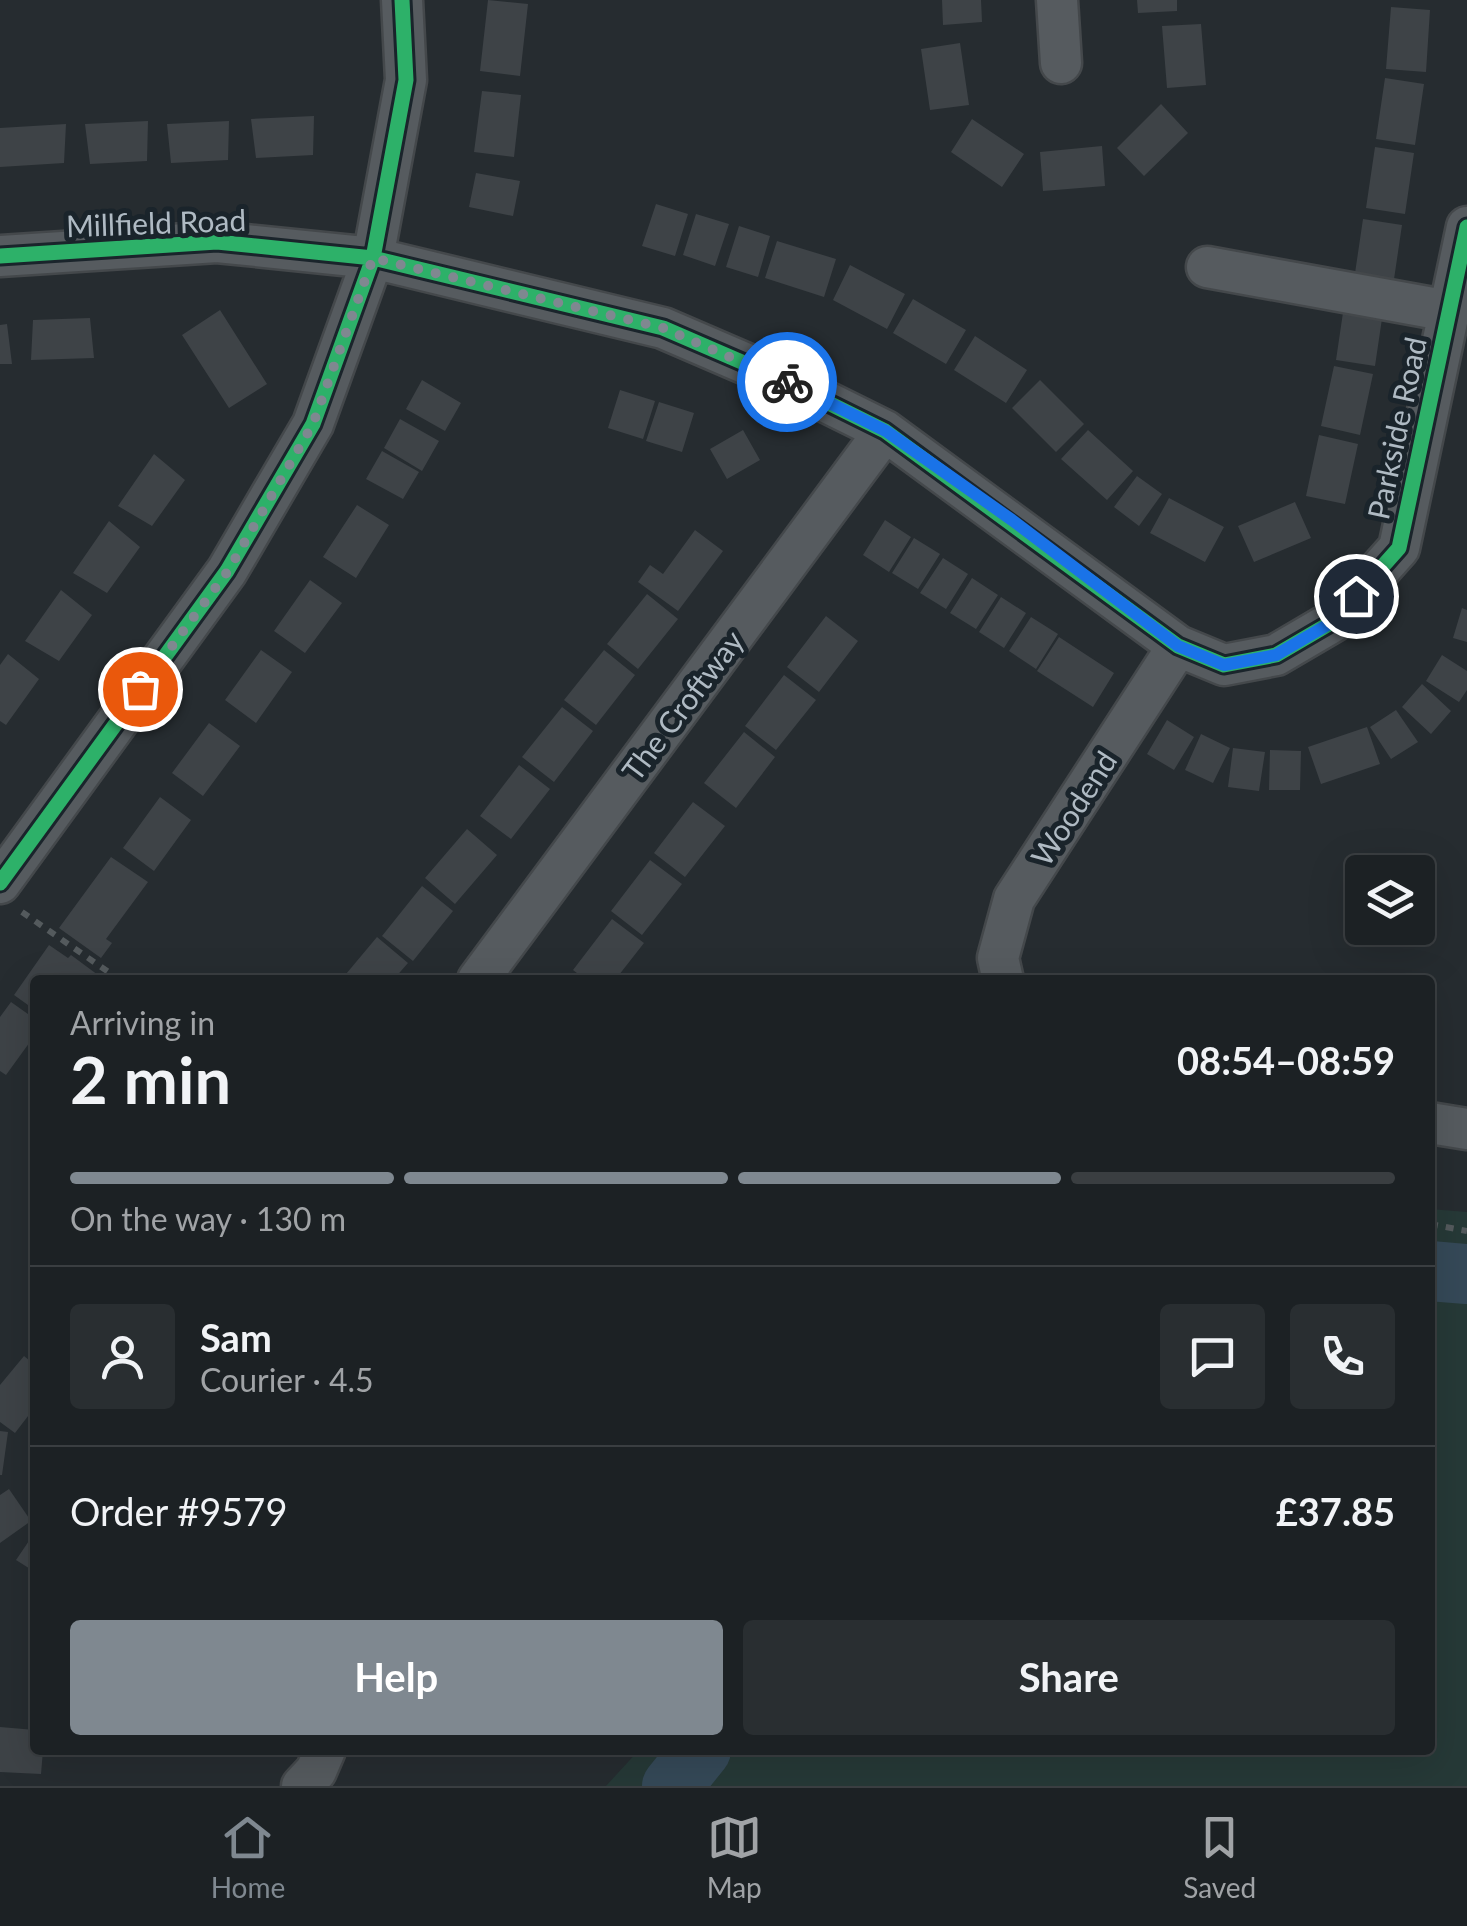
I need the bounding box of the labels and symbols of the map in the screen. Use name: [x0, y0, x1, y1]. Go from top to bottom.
street label: Millfield Road: [65, 201, 247, 243]
courier: [737, 332, 837, 432]
street label: Parkside Road: [1359, 333, 1433, 523]
pin: [1314, 554, 1399, 639]
street label: The Croftway: [614, 622, 750, 787]
pin: [98, 647, 183, 732]
street label: Woodend: [1023, 744, 1123, 872]

